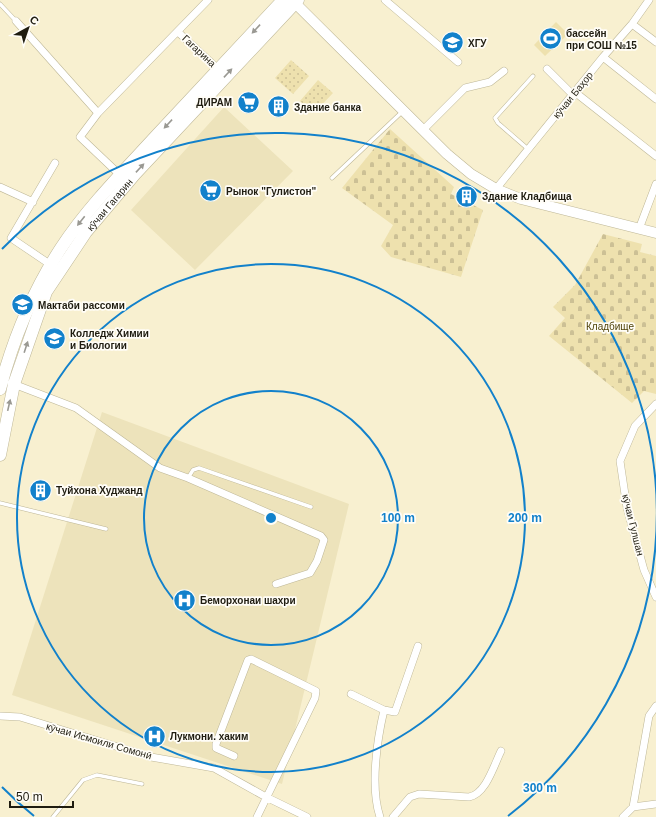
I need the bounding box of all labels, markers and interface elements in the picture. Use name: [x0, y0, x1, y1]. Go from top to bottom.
north arrow: [8, 8, 48, 48]
text: С: [28, 13, 41, 28]
one-way arrow: [251, 24, 261, 34]
sports icon: бассейн при СОШ №15: [538, 26, 564, 52]
place label: бассейн при СОШ №15: [566, 28, 637, 51]
school or university icon: ХГУ: [439, 30, 465, 56]
street label: Гагарина: [180, 33, 218, 70]
place label: ХГУ: [468, 38, 487, 49]
one-way arrow: [224, 68, 233, 78]
street label: кӯчаи Баҳор: [551, 69, 595, 121]
supermarket icon: ДИРАМ: [235, 89, 261, 115]
building icon: Здание банка: [266, 94, 292, 120]
place label: ДИРАМ: [196, 97, 232, 108]
place label: Здание банка: [294, 102, 361, 113]
one-way arrow: [163, 119, 173, 129]
one-way arrow: [135, 163, 145, 173]
street label: кӯчаи Гагарин: [84, 176, 134, 233]
supermarket icon: Рынок "Гулистон": [198, 178, 224, 204]
building icon: Здание Кладбища: [453, 183, 479, 209]
place label: Рынок "Гулистон": [226, 186, 317, 197]
place label: Здание Кладбища: [482, 191, 572, 202]
one-way arrow: [77, 215, 85, 226]
school or university icon: Мактаби рассоми: [9, 292, 35, 318]
place label: Мактаби рассоми: [38, 300, 125, 311]
park label: Кладбище: [586, 321, 634, 332]
school or university icon: Колледж Химии и Биологии: [41, 326, 67, 352]
place label: Колледж Химии и Биологии: [70, 328, 149, 351]
one-way arrow: [23, 340, 29, 352]
one-way arrow: [6, 399, 12, 411]
building icon: Туйхона Худжанд: [28, 477, 54, 503]
place label: Туйхона Худжанд: [56, 485, 143, 496]
street label: кӯчаи Гулшан: [620, 493, 646, 557]
centre of rings: [264, 511, 278, 525]
text: 100 m: [381, 511, 415, 525]
text: 200 m: [508, 511, 542, 525]
hospital icon: Беморхонаи шахри: [171, 587, 197, 613]
place label: Беморхонаи шахри: [200, 595, 296, 606]
street label: кӯчаи Исмоили Сомонӣ: [45, 721, 153, 761]
hospital icon: Лукмони. хаким: [141, 723, 167, 749]
place label: Лукмони. хаким: [170, 731, 248, 742]
text: 300 m: [523, 781, 557, 795]
scale bar: [10, 783, 73, 809]
text: 50 m: [16, 790, 43, 804]

